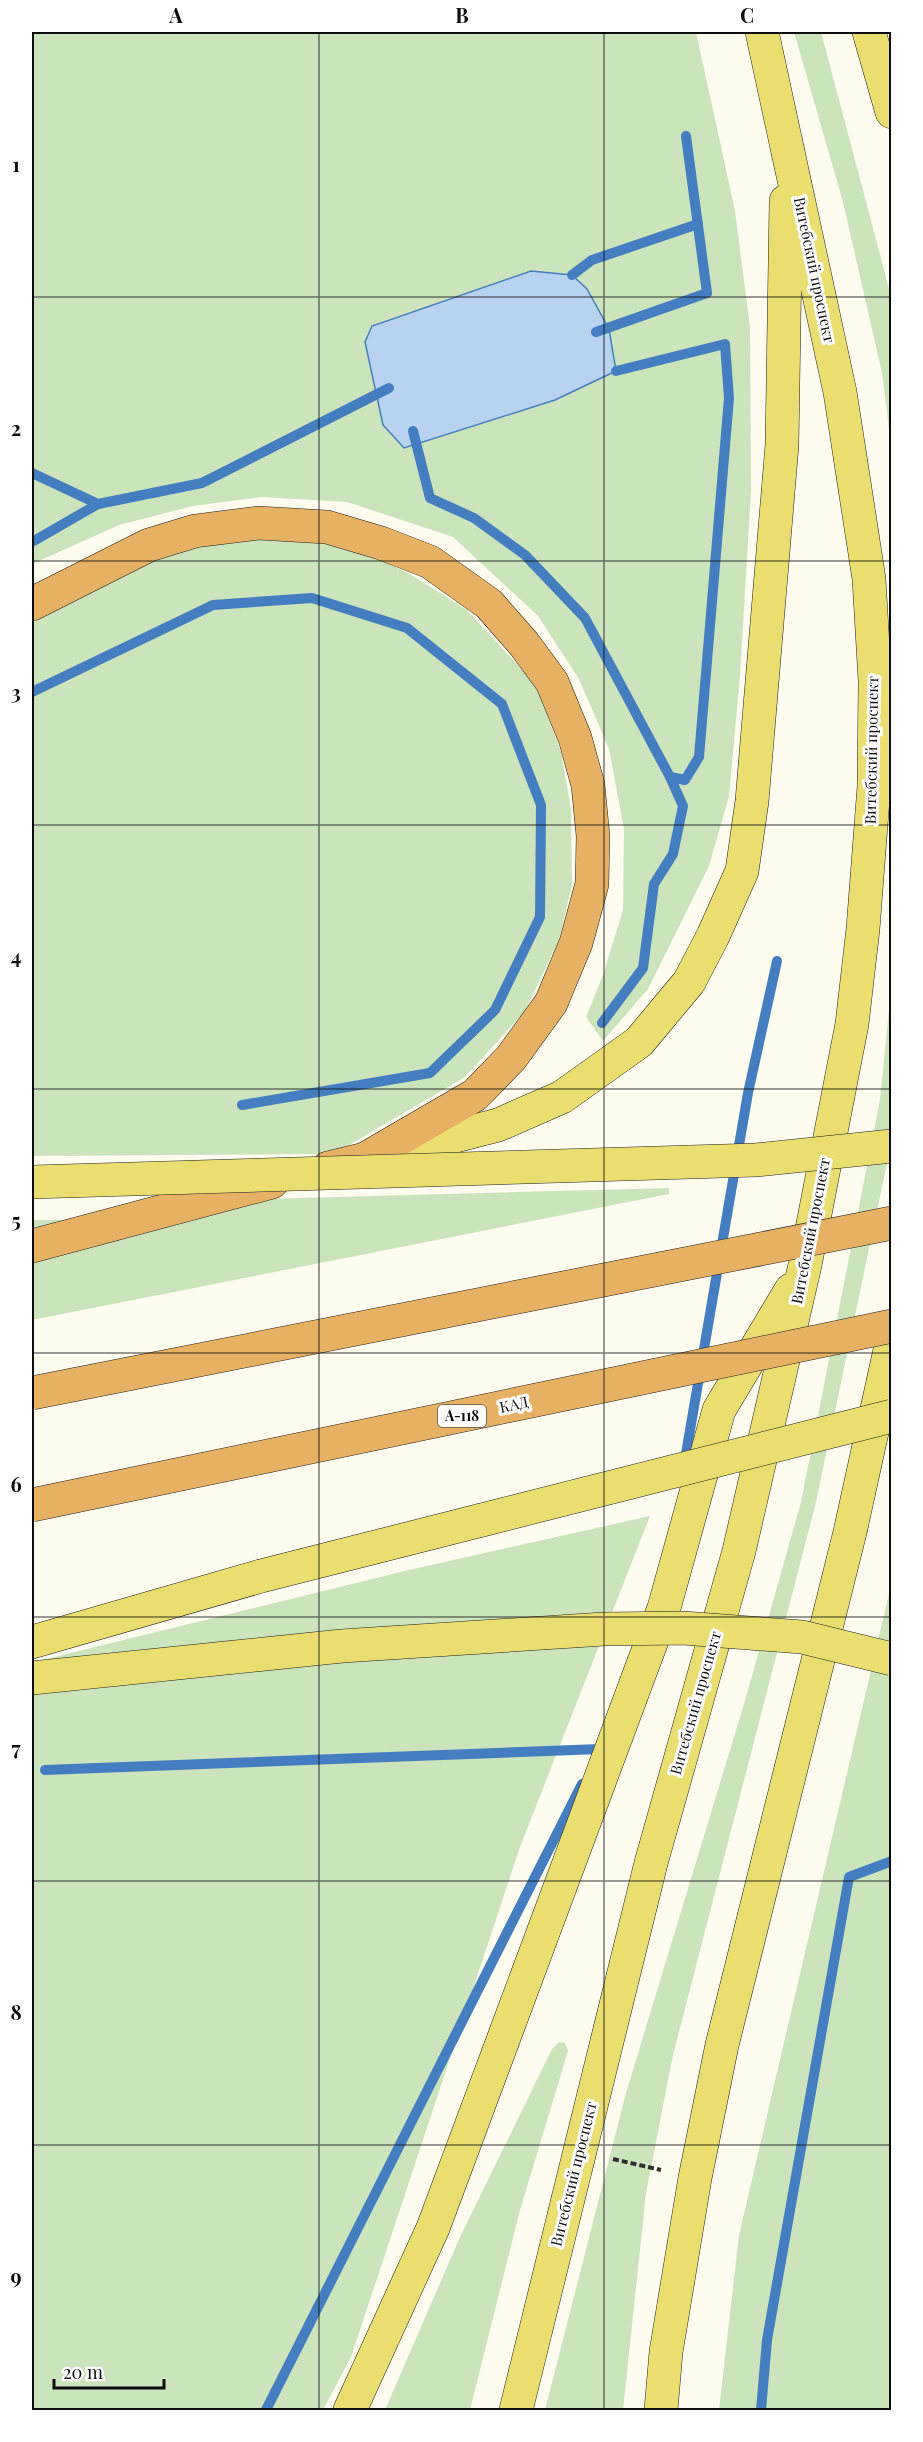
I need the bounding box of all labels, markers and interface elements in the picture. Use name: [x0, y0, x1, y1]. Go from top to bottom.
text: A: [168, 1, 183, 28]
text: B: [455, 1, 469, 28]
text: C: [740, 1, 754, 28]
text: 1: [12, 150, 20, 177]
street label: Витебский проспект: [790, 195, 840, 344]
text: 2: [11, 414, 21, 441]
street label: Витебский проспект: [860, 676, 882, 824]
text: 3: [11, 678, 21, 705]
text: 4: [11, 942, 21, 969]
street label: Витебский проспект: [786, 1156, 834, 1306]
text: 5: [11, 1206, 21, 1233]
street label: КАД: [497, 1391, 531, 1417]
road number: А-118: [438, 1405, 486, 1427]
text: 6: [10, 1470, 22, 1497]
street label: Витебский проспект: [665, 1629, 725, 1777]
text: 7: [11, 1734, 21, 1761]
text: 8: [10, 1998, 22, 2025]
street label: Витебский проспект: [545, 2099, 601, 2248]
text: 9: [10, 2262, 22, 2289]
scale bar: [54, 2352, 164, 2390]
text: 20 m: [63, 2360, 103, 2384]

